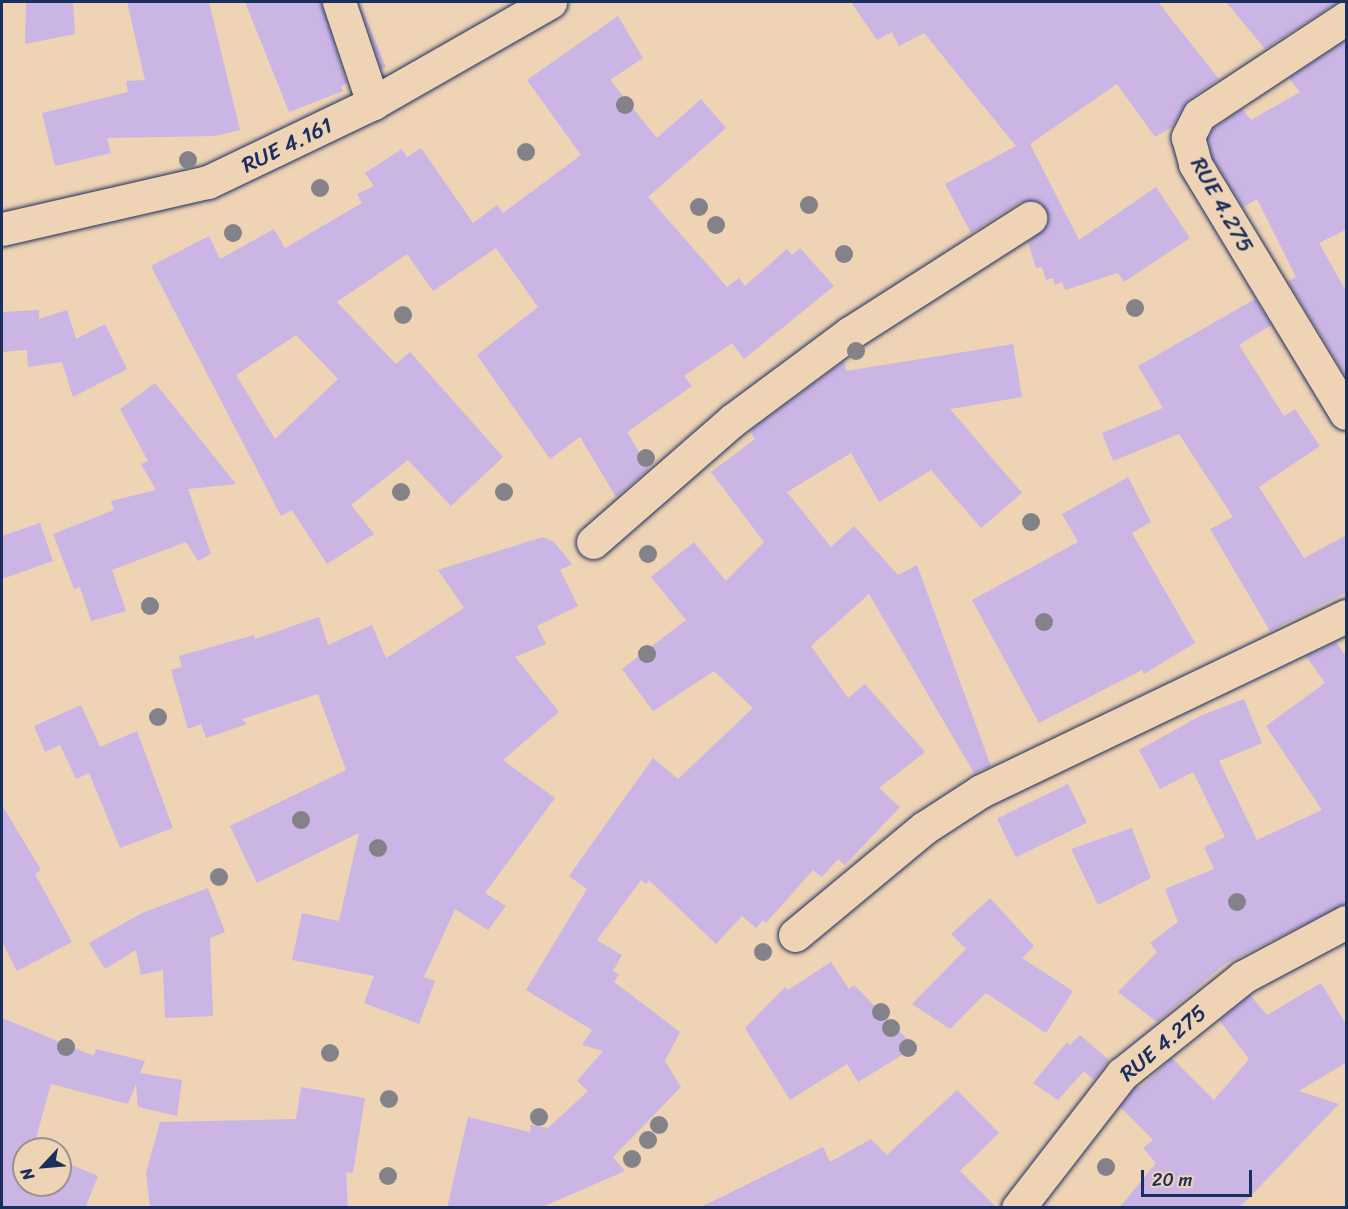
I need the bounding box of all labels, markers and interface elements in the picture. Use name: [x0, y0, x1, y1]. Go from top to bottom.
street label: RUE 4.161: [237, 112, 337, 178]
street label: RUE 4.275: [1185, 153, 1259, 257]
street label: RUE 4.275: [1114, 999, 1212, 1087]
north arrow: [12, 1137, 72, 1197]
scale bar: [1144, 1158, 1255, 1196]
text: N: [12, 1163, 43, 1186]
text: 20 m: [1152, 1164, 1192, 1196]

